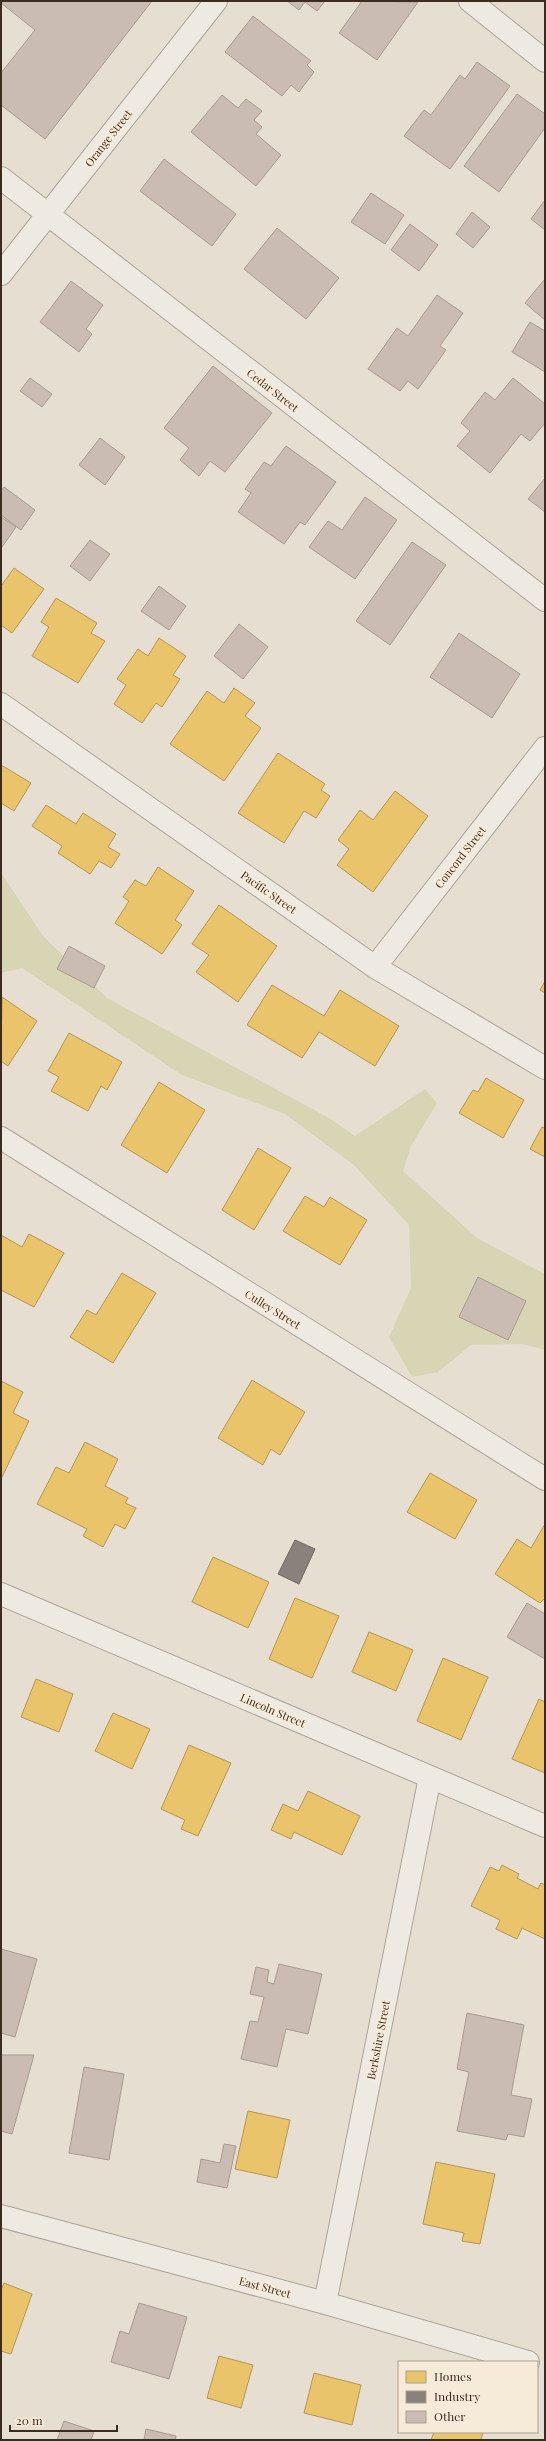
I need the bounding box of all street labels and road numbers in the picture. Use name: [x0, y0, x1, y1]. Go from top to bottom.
street label: Orange Street: [81, 106, 135, 170]
street label: Cedar Street: [244, 365, 302, 415]
street label: Concord Street: [431, 823, 489, 891]
street label: Pacific Street: [238, 867, 300, 917]
street label: Culley Street: [242, 1286, 304, 1332]
street label: Lincoln Street: [238, 1690, 308, 1731]
street label: Berkshire Street: [363, 1999, 393, 2081]
street label: East Street: [237, 2273, 293, 2301]

